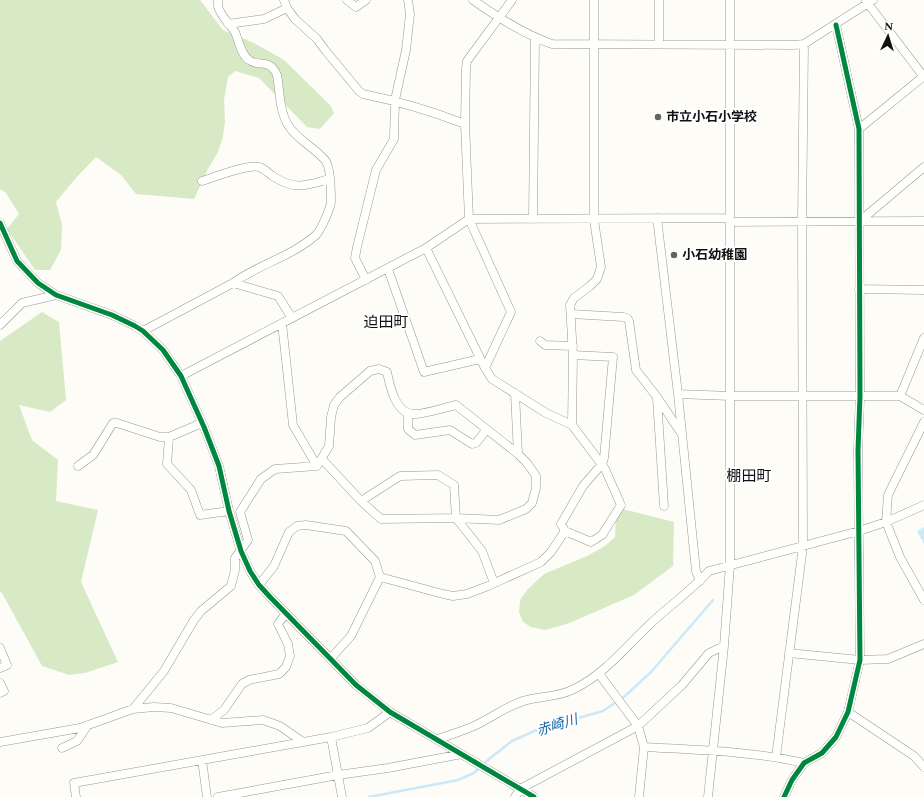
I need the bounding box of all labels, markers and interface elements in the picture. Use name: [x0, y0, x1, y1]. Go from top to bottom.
north arrow: [868, 16, 908, 56]
text: N: [884, 18, 894, 35]
place label: 市立小石小学校: [666, 107, 757, 127]
marker: 市立小石小学校: [653, 112, 663, 122]
place label: 小石幼稚園: [682, 245, 747, 265]
marker: 小石幼稚園: [669, 250, 679, 260]
district label: 迫田町: [363, 311, 409, 334]
district label: 棚田町: [726, 465, 772, 488]
water label: 赤崎川: [534, 708, 582, 741]

